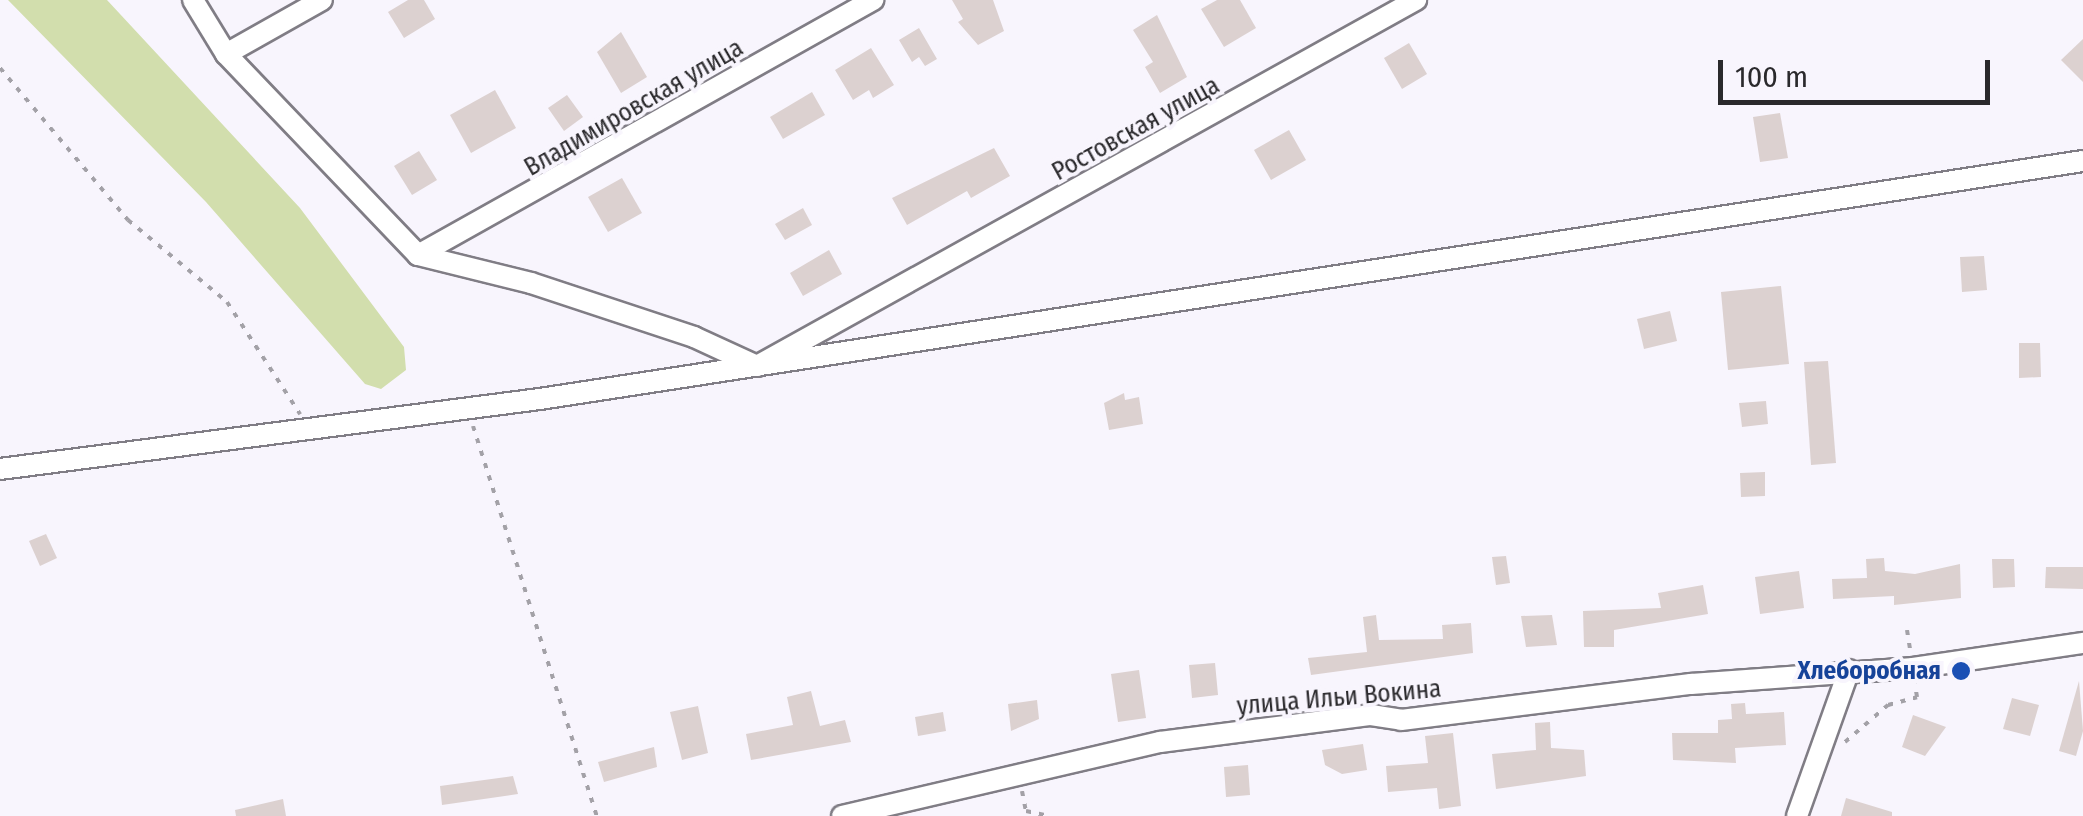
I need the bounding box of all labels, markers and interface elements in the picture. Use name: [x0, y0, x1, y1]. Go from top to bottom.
street label: Владимировская улица: [519, 33, 749, 183]
scale bar: [1723, 40, 1996, 102]
text: 100 m: [1735, 59, 1808, 95]
street label: Ростовская улица: [1047, 71, 1225, 187]
place label: Хлеборобная: [1797, 656, 1941, 686]
marker: Хлеборобная: [1950, 660, 1972, 682]
street label: улица Ильи Вокина: [1236, 674, 1442, 722]

